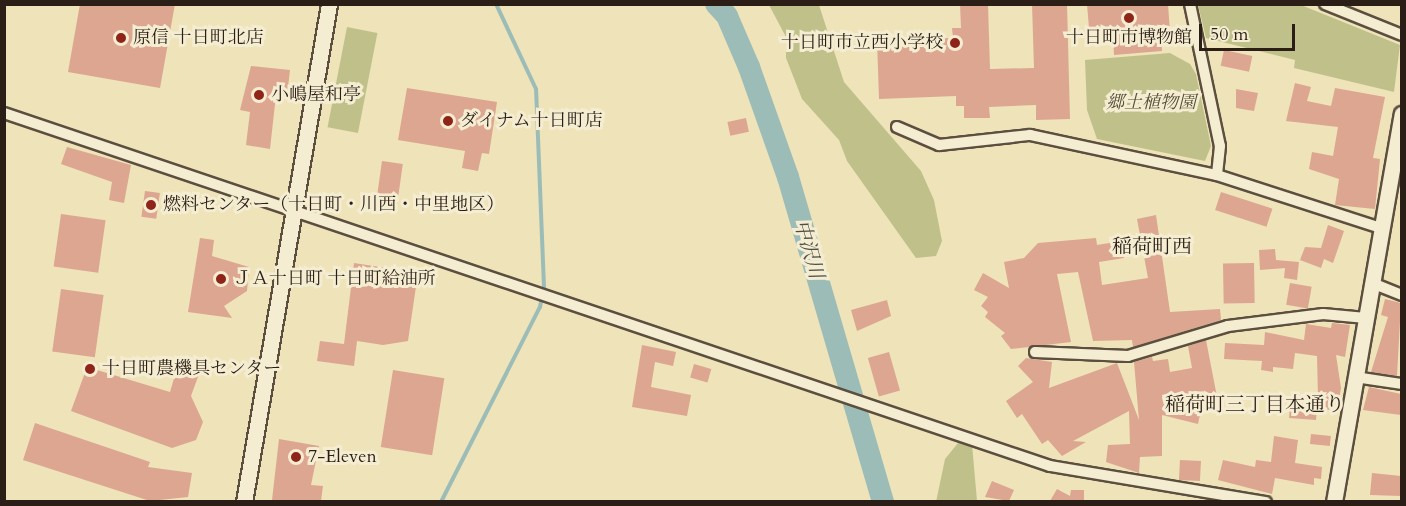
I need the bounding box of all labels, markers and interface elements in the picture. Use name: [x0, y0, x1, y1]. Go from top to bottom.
marker: 十日町市博物館: [1122, 11, 1136, 25]
scale bar: [1202, 12, 1298, 50]
text: 50 m: [1210, 22, 1249, 47]
place label: 原信 十日町北店: [133, 27, 264, 49]
place label: 十日町市博物館: [1066, 27, 1192, 49]
marker: 原信 十日町北店: [114, 31, 128, 45]
place label: 十日町市立西小学校: [781, 32, 943, 54]
marker: 十日町市立西小学校: [948, 36, 962, 50]
place label: 小嶋屋和亭: [271, 84, 361, 106]
marker: 小嶋屋和亭: [252, 88, 266, 102]
park label: 郷土植物園: [1106, 92, 1196, 114]
place label: ダイナム十日町店: [460, 110, 604, 132]
marker: ダイナム十日町店: [441, 114, 455, 128]
place label: 燃料センター（十日町・川西・中里地区）: [163, 194, 505, 216]
marker: 燃料センター（十日町・川西・中里地区）: [144, 198, 158, 212]
water label: 中沢川: [789, 217, 829, 281]
district label: 稲荷町西: [1112, 234, 1192, 258]
place label: ＪＡ十日町 十日町給油所: [233, 268, 436, 290]
marker: ＪＡ十日町 十日町給油所: [214, 272, 228, 286]
place label: 十日町農機具センター: [102, 358, 282, 380]
marker: 十日町農機具センター: [83, 362, 97, 376]
district label: 稲荷町三丁目本通り: [1165, 392, 1345, 416]
place label: 7-Eleven: [308, 446, 377, 468]
marker: 7-Eleven: [289, 450, 303, 464]

